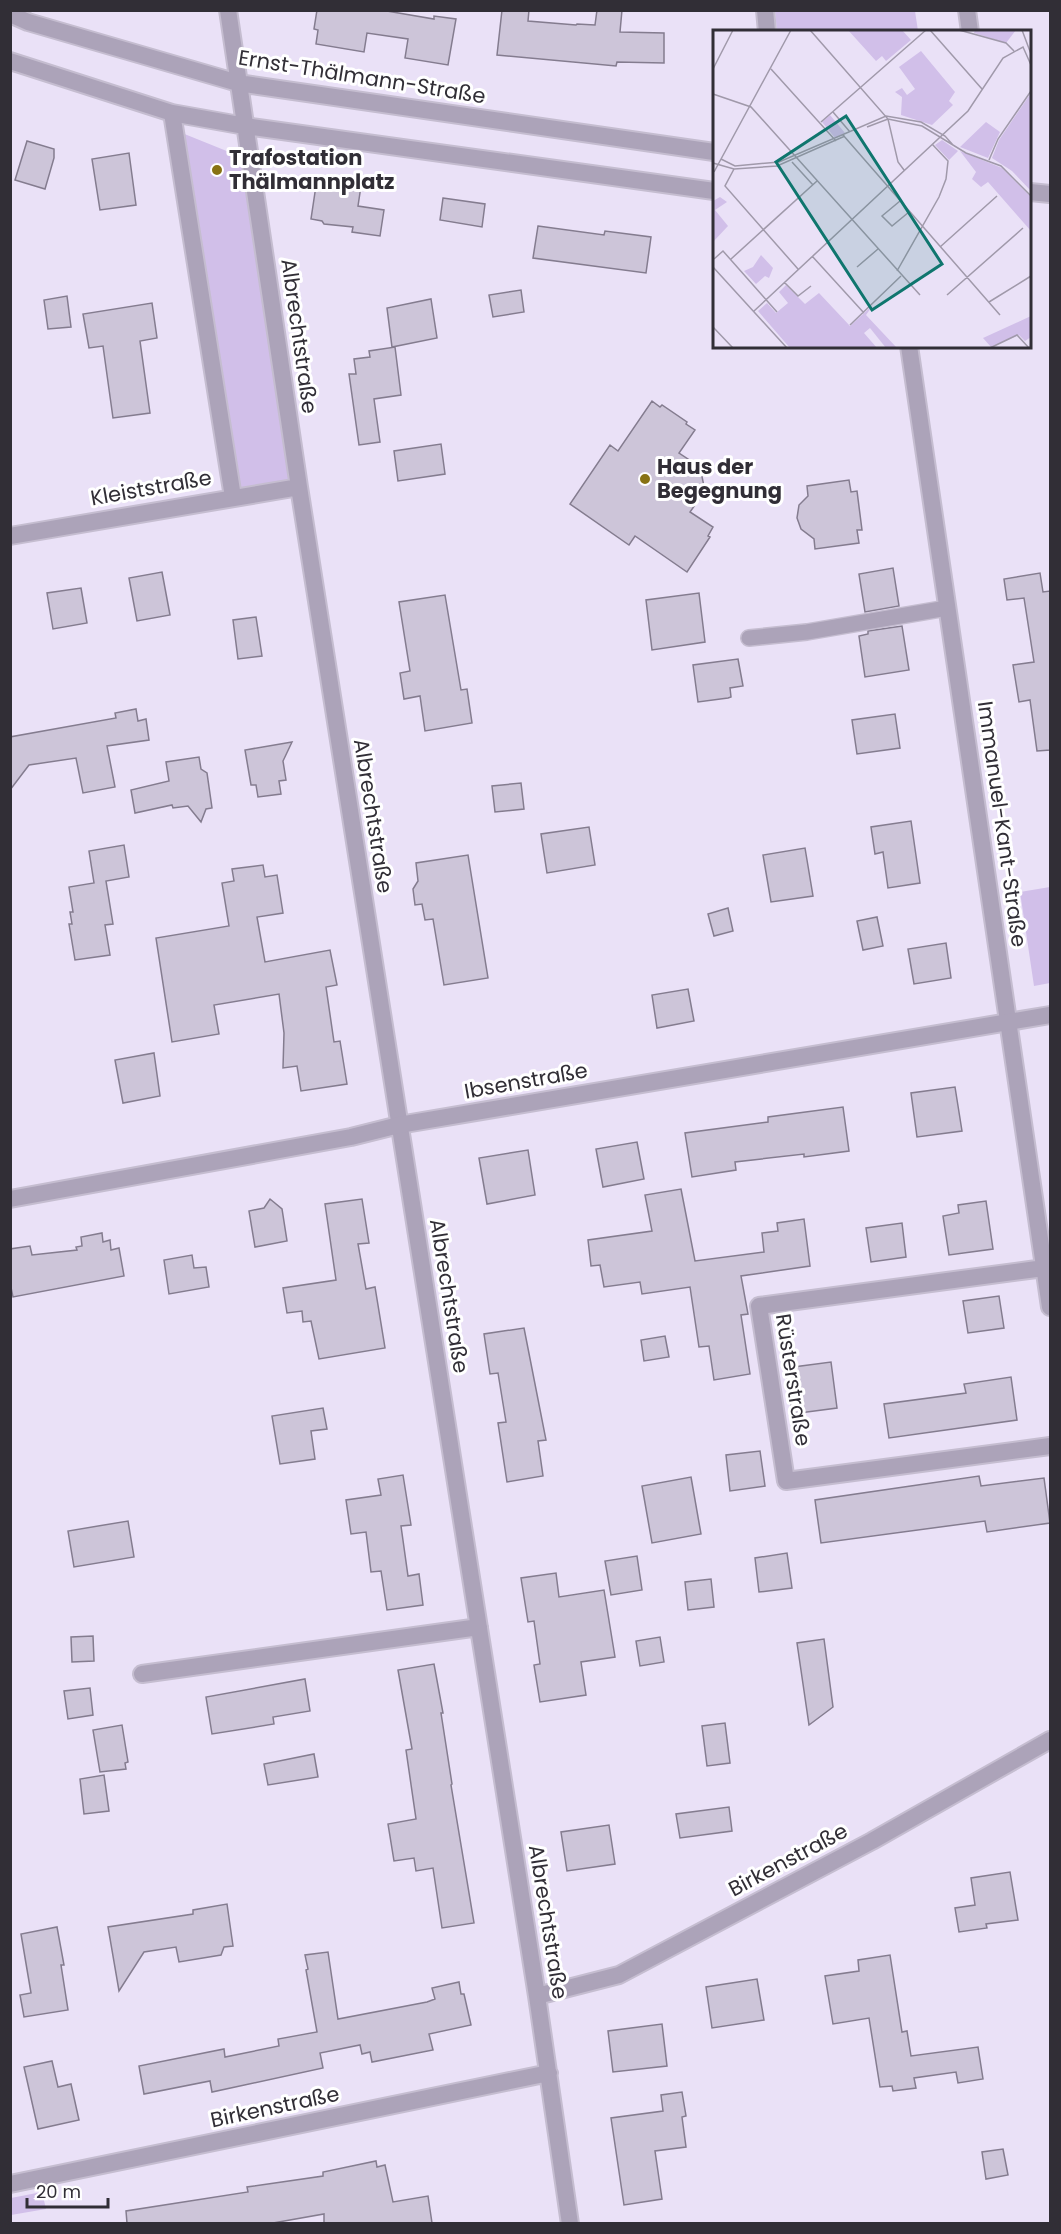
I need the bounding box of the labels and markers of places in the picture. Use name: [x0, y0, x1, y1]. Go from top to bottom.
place label: Trafostation Thälmannplatz: [229, 143, 394, 196]
marker: Trafostation Thälmannplatz: [210, 163, 224, 177]
place label: Haus der Begegnung: [657, 452, 782, 505]
marker: Haus der Begegnung: [638, 472, 652, 486]

